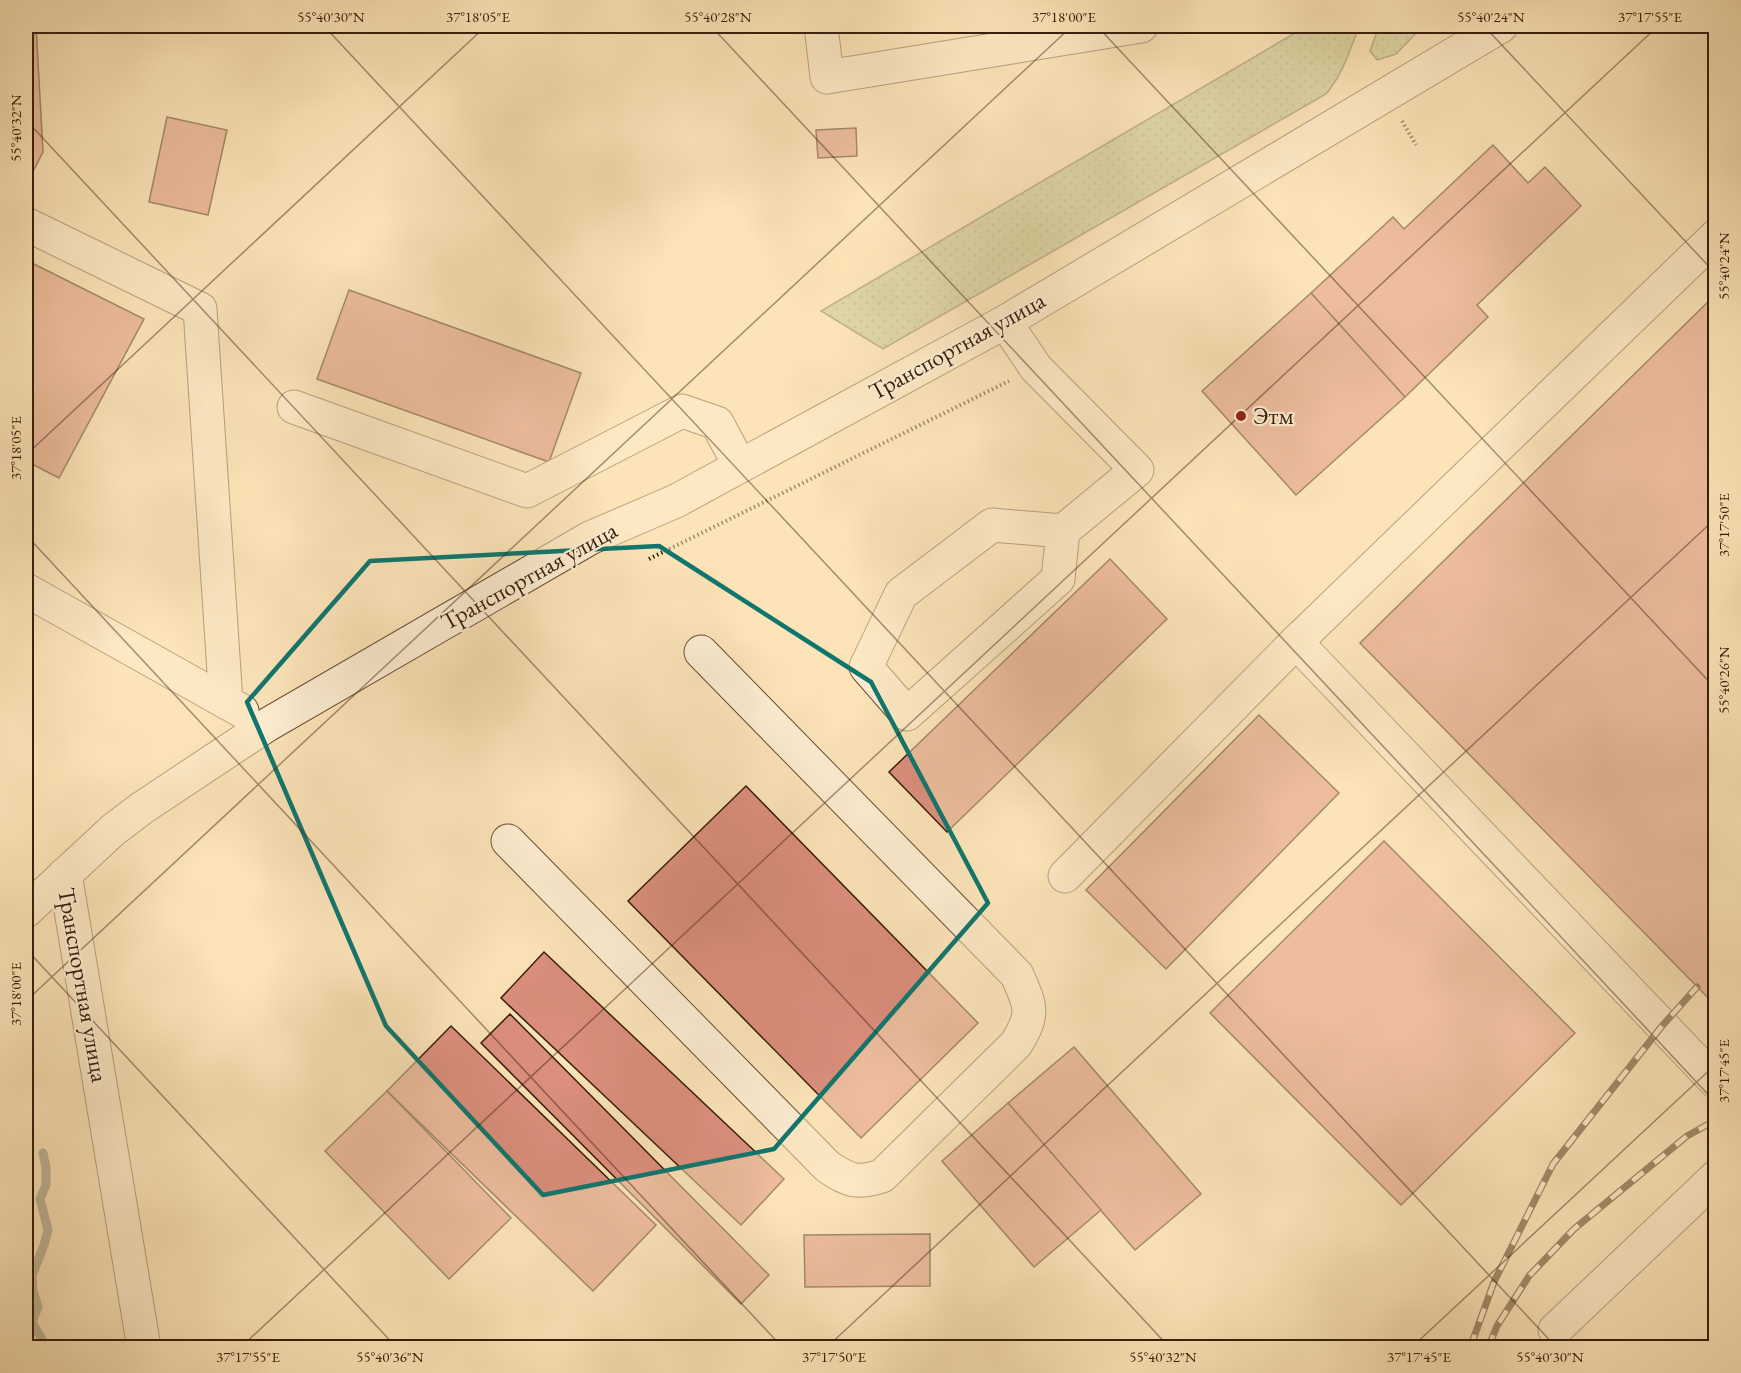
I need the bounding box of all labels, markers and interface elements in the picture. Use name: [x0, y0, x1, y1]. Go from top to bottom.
text: 55°40'30"N: [297, 7, 365, 26]
text: 37°18'05"E: [446, 7, 511, 26]
text: 55°40'28"N: [684, 7, 752, 26]
text: 37°18'00"E: [1032, 7, 1097, 26]
text: 55°40'24"N: [1457, 7, 1525, 26]
text: 37°17'55"E: [1618, 7, 1683, 26]
text: 55°40'32"N: [6, 94, 25, 162]
text: 55°40'24"N: [1714, 232, 1733, 300]
street label: Транспортная улица: [863, 284, 1051, 407]
place label: Этм: [1253, 400, 1293, 431]
marker: Этм: [1234, 409, 1248, 423]
text: 37°18'05"E: [6, 415, 25, 480]
text: 37°17'50"E: [1714, 492, 1733, 557]
street label: Транспортная улица: [435, 514, 623, 637]
text: 55°40'26"N: [1714, 646, 1733, 714]
street label: Транспортная улица: [51, 885, 116, 1085]
text: 37°18'00"E: [6, 961, 25, 1026]
text: 37°17'45"E: [1714, 1038, 1733, 1103]
text: 37°17'55"E: [216, 1347, 281, 1366]
text: 55°40'36"N: [356, 1347, 424, 1366]
text: 37°17'50"E: [802, 1347, 867, 1366]
text: 55°40'32"N: [1129, 1347, 1197, 1366]
text: 37°17'45"E: [1387, 1347, 1452, 1366]
text: 55°40'30"N: [1516, 1347, 1584, 1366]

